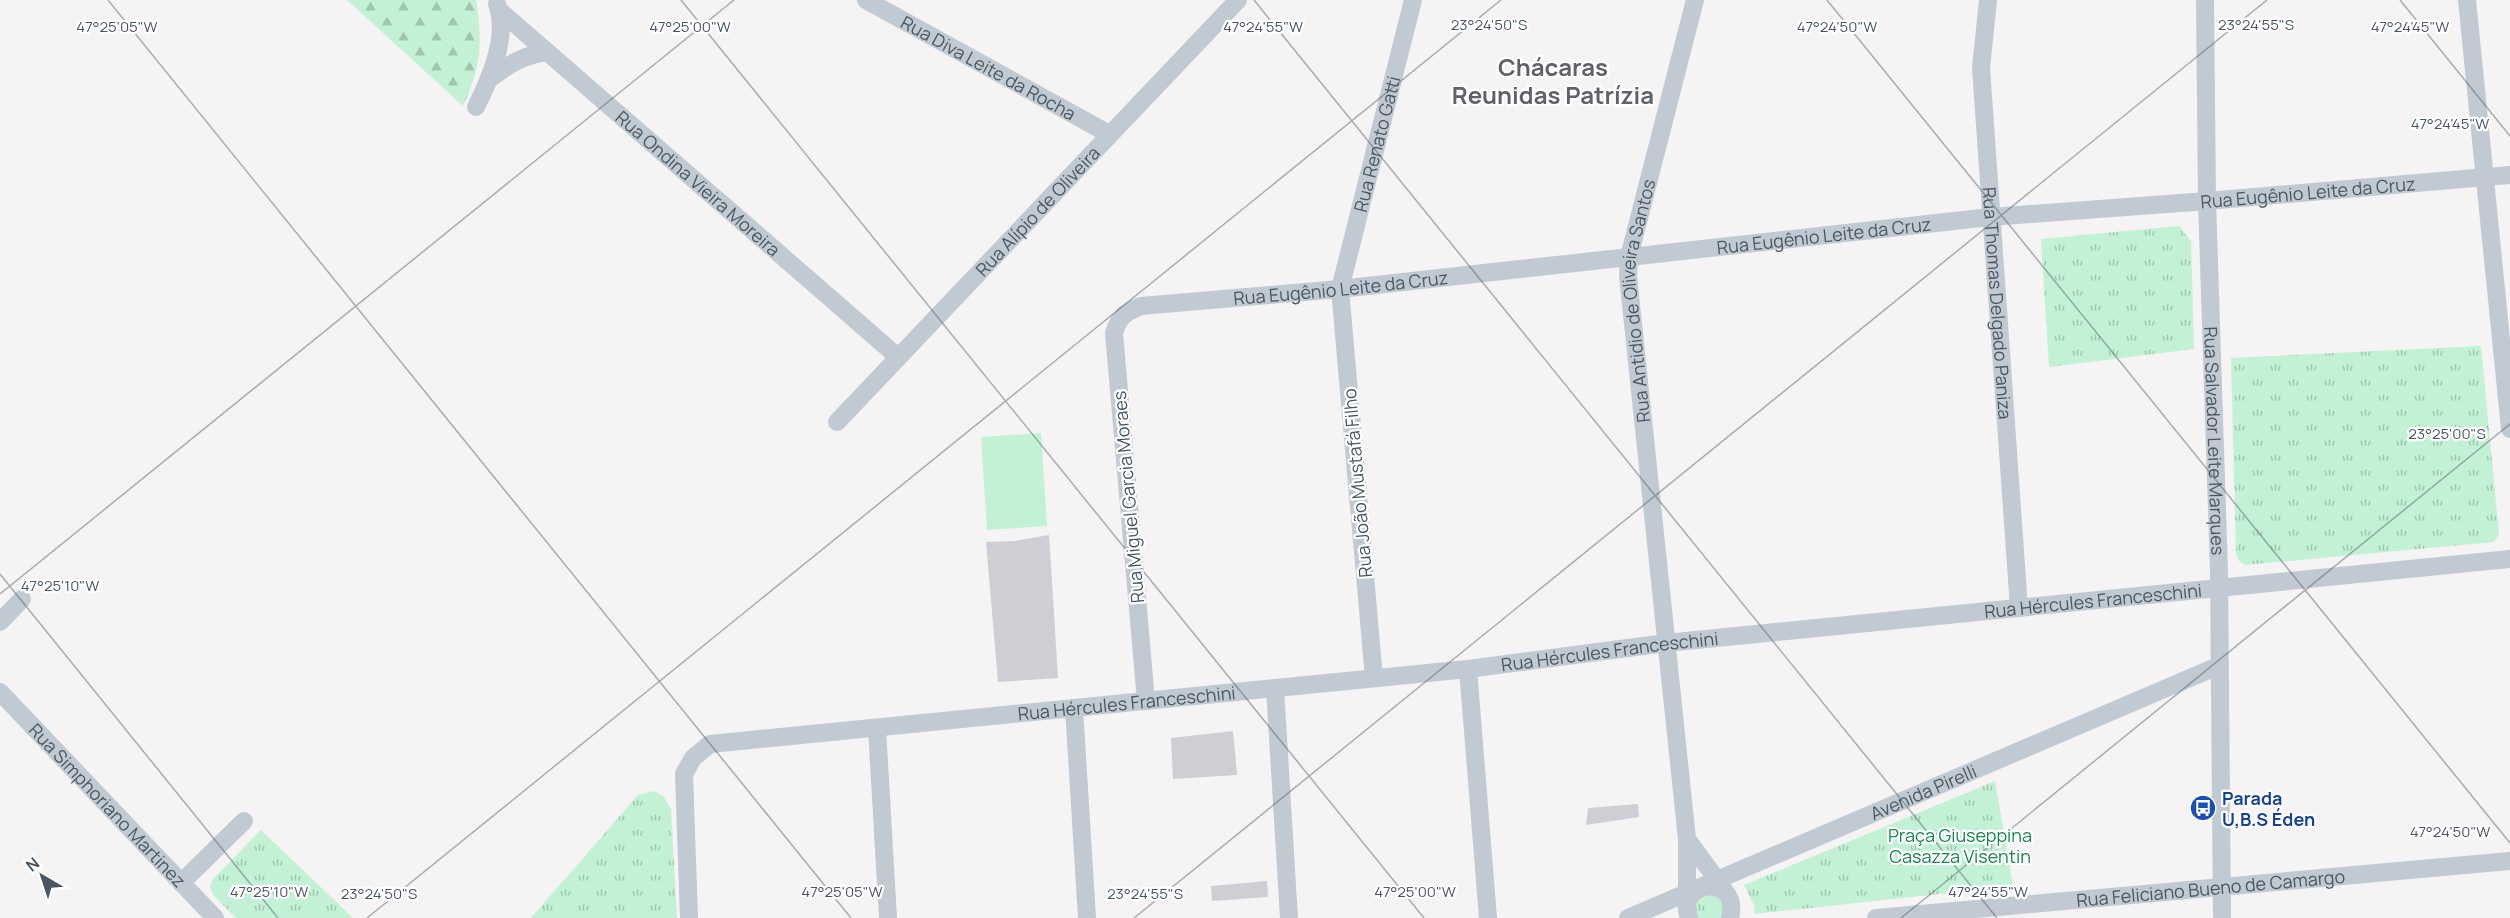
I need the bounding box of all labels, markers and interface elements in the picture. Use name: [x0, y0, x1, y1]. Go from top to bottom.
street label: Rua Diva Leite da Rocha: [897, 10, 1080, 125]
text: 23°24'50"S: [1451, 14, 1527, 35]
text: 23°24'55"S: [2218, 14, 2294, 35]
text: 47°25'05"W: [76, 16, 158, 37]
text: 47°25'00"W: [649, 16, 731, 37]
text: 47°24'55"W: [1223, 16, 1303, 37]
text: 47°24'50"W: [1797, 16, 1877, 37]
text: 47°24'45"W: [2371, 16, 2449, 37]
district label: Chácaras Reunidas Patrízia: [1452, 50, 1654, 111]
street label: Rua Renato Gatti: [1348, 74, 1405, 215]
street label: Rua Ondina Vieira Moreira: [611, 105, 786, 261]
text: 47°24'45"W: [2411, 113, 2489, 134]
street label: Rua Alípio de Oliveira: [970, 141, 1105, 281]
street label: Rua Eugênio Leite da Cruz: [2200, 171, 2416, 213]
street label: Rua Antidio de Oliveira Santos: [1616, 176, 1661, 424]
street label: Rua Thomas Delgado Paniza: [1977, 186, 2018, 420]
street label: Rua Eugênio Leite da Cruz: [1715, 212, 1932, 259]
street label: Rua Eugênio Leite da Cruz: [1232, 265, 1449, 310]
street label: Rua Salvador Leite Marques: [2199, 326, 2230, 556]
street label: Rua João Mustafá Filho: [1337, 387, 1377, 579]
street label: Rua Miguel Garcia Moraes: [1107, 390, 1149, 604]
text: 23°25'00"S: [2408, 423, 2486, 444]
text: 47°25'10"W: [21, 575, 99, 596]
street label: Rua Hércules Franceschini: [1983, 578, 2203, 623]
street label: Rua Hércules Franceschini: [1500, 626, 1719, 677]
street label: Rua Hércules Franceschini: [1017, 680, 1236, 725]
street label: Rua Simphoriano Martinez: [24, 718, 191, 892]
street label: Avenida Pirelli: [1866, 759, 1980, 825]
place label: Parada U,B.S Éden: [2222, 786, 2315, 831]
bus stop icon: Parada U,B.S Éden: [2188, 793, 2218, 823]
text: 47°24'50"W: [2410, 821, 2490, 842]
park label: Praça Giuseppina Casazza Visentin: [1888, 823, 2032, 868]
north arrow: [12, 846, 72, 906]
text: N: [21, 852, 44, 877]
street label: Rua Feliciano Bueno de Camargo: [2075, 864, 2346, 912]
text: 47°25'10"W: [230, 881, 308, 902]
text: 47°25'05"W: [801, 881, 883, 902]
text: 47°25'00"W: [1374, 881, 1456, 902]
text: 47°24'55"W: [1948, 881, 2028, 902]
text: 23°24'50"S: [341, 883, 417, 904]
text: 23°24'55"S: [1107, 883, 1183, 904]

